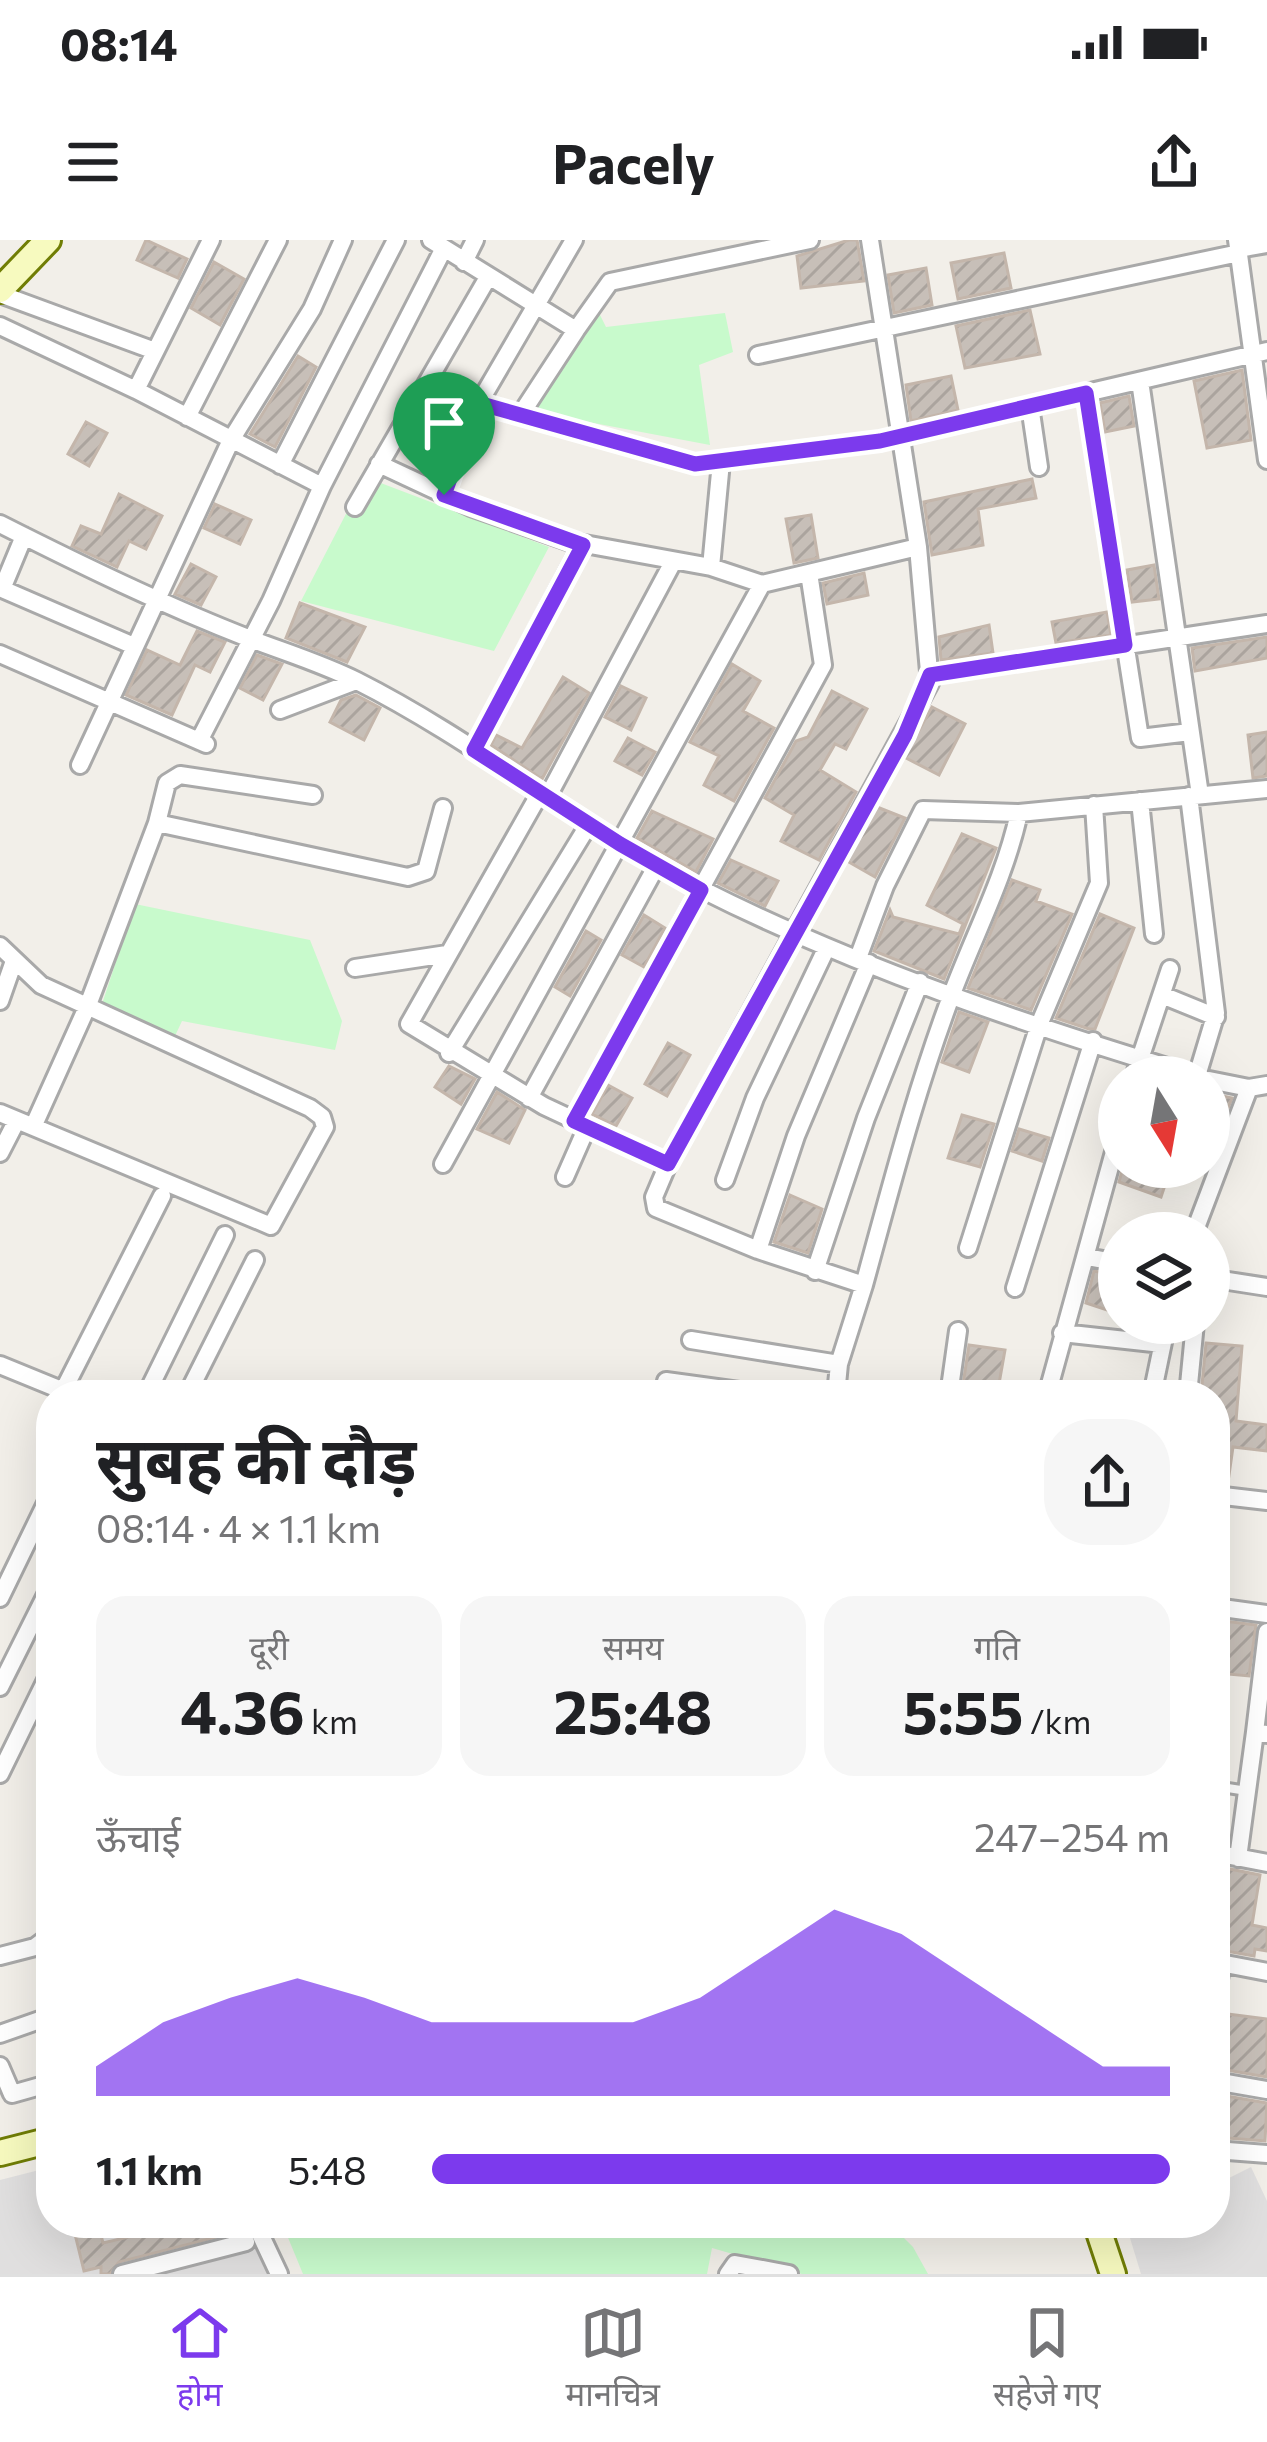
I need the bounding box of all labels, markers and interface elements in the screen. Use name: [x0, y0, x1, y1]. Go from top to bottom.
text: 08:14: [60, 15, 178, 70]
icon: menu: [60, 129, 126, 195]
text: Pacely: [552, 129, 715, 195]
icon: share: [1141, 129, 1207, 195]
pin: [393, 372, 495, 495]
icon: arrive: [411, 390, 477, 456]
north arrow: [1098, 1056, 1230, 1188]
map controls: [1098, 1056, 1230, 1344]
button: layers: [1098, 1212, 1230, 1344]
text: सुबह की दौड़: [96, 1417, 416, 1498]
button: share: [1044, 1419, 1170, 1545]
text: 08:14 · 4 × 1.1 km: [96, 1503, 381, 1551]
text: दूरी: [249, 1626, 289, 1667]
text: समय: [602, 1626, 664, 1667]
text: गति: [974, 1626, 1020, 1667]
text: 4.36: [180, 1673, 305, 1746]
text: 25:48: [554, 1673, 712, 1746]
text: 5:55: [903, 1673, 1024, 1746]
text: km: [305, 1700, 358, 1741]
text: /km: [1024, 1700, 1091, 1741]
text: ऊँचाई: [96, 1812, 181, 1860]
text: 247–254 m: [974, 1812, 1170, 1860]
text: 1.1 km: [96, 2145, 203, 2193]
text: 5:48: [288, 2145, 367, 2193]
tab: होम: [167, 2300, 233, 2419]
tab: मानचित्र: [566, 2300, 660, 2419]
tab: सहेजे गए: [993, 2300, 1100, 2419]

